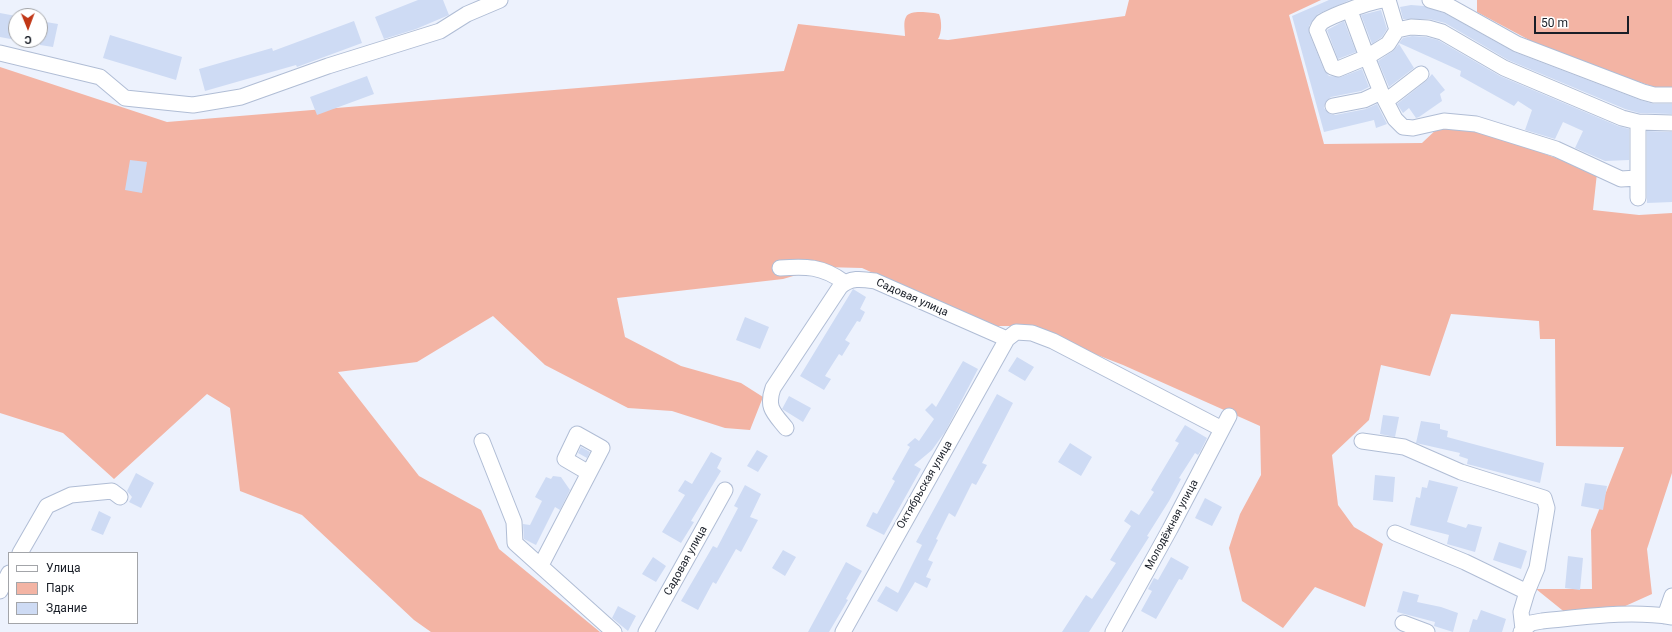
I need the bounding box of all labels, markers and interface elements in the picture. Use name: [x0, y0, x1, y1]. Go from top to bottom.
north arrow: [8, 8, 48, 48]
scale bar: [1536, 8, 1631, 34]
text: 50 m: [1541, 16, 1568, 30]
text: С: [24, 33, 32, 46]
street label: Садовая улица: [874, 276, 950, 320]
street label: Октябрьская улица: [894, 439, 956, 531]
street label: Молодёжная улица: [1143, 478, 1201, 572]
street label: Садовая улица: [661, 524, 711, 598]
legend: [8, 552, 138, 624]
text: Улица: [46, 561, 81, 575]
text: Парк: [46, 581, 74, 595]
text: Здание: [46, 601, 87, 615]

